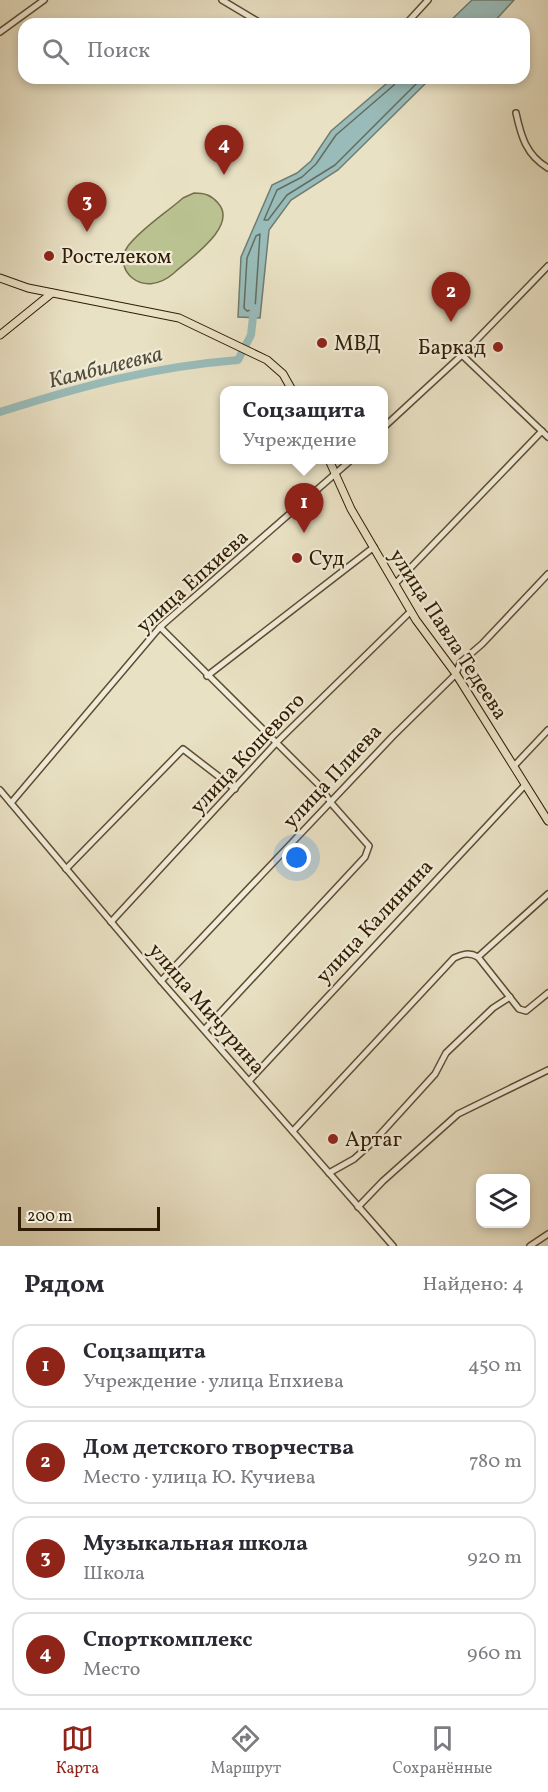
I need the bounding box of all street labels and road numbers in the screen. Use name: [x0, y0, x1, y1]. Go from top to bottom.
street label: улица Епхиева: [130, 524, 256, 640]
street label: улица Павла Тедеева: [382, 544, 514, 726]
street label: улица Кошевого: [184, 687, 312, 821]
street label: улица Плиева: [277, 718, 389, 836]
street label: улица Калинина: [310, 853, 440, 991]
street label: улица Мичурина: [141, 937, 271, 1081]

